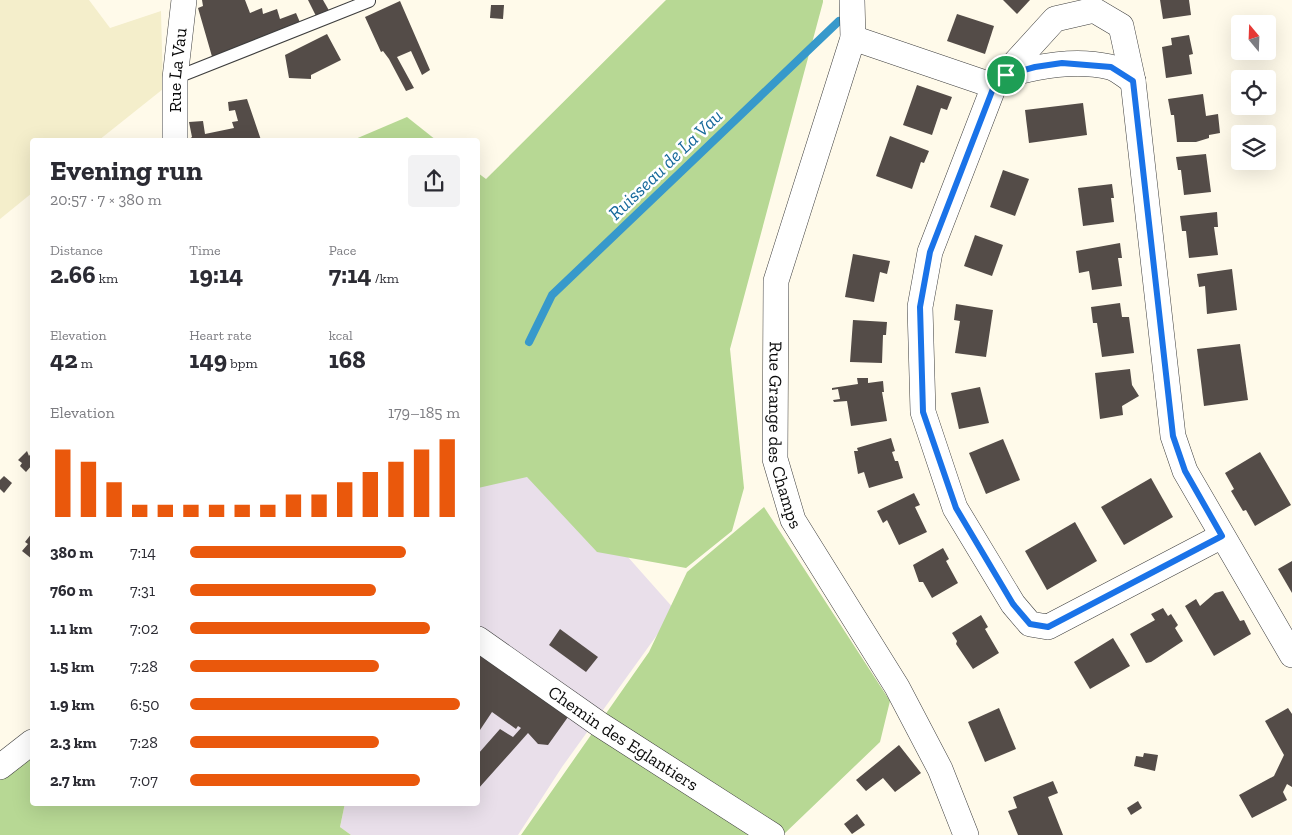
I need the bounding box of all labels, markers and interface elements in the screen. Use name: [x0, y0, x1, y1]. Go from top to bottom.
north arrow: [1231, 15, 1276, 60]
map controls: [1231, 15, 1276, 170]
street label: Rue La Vau: [164, 27, 192, 113]
pin: [985, 54, 1027, 96]
icon: arrive: [992, 61, 1020, 89]
button: locate: [1231, 70, 1276, 115]
water label: Ruisseau de La Vau: [604, 104, 727, 225]
button: layers: [1231, 125, 1276, 170]
text: Evening run: [50, 154, 203, 187]
button: share: [408, 155, 460, 207]
text: 20:57 · 7 × 380 m: [50, 190, 162, 209]
text: Distance: [50, 242, 103, 259]
text: Time: [189, 242, 221, 259]
text: Pace: [329, 242, 356, 259]
text: 2.66: [50, 259, 96, 289]
text: 19:14: [189, 259, 243, 289]
text: 7:14: [329, 259, 372, 289]
text: km: [96, 270, 118, 287]
text: /km: [372, 270, 399, 287]
text: Elevation: [50, 327, 107, 344]
text: Heart rate: [189, 327, 252, 344]
text: kcal: [329, 327, 353, 344]
street label: Rue Grange des Champs: [764, 341, 807, 533]
text: 42: [50, 344, 78, 374]
text: 149: [189, 344, 227, 374]
text: 168: [329, 344, 366, 374]
text: m: [78, 355, 93, 372]
text: bpm: [227, 355, 258, 372]
text: Elevation: [50, 403, 115, 422]
text: 179–185 m: [388, 403, 460, 422]
text: 380 m: [50, 543, 93, 562]
text: 7:14: [130, 543, 156, 562]
text: 760 m: [50, 581, 93, 600]
text: 7:31: [130, 581, 155, 600]
text: 1.1 km: [50, 619, 92, 638]
text: 7:02: [130, 619, 159, 638]
text: 1.5 km: [50, 657, 94, 676]
text: 7:28: [130, 657, 158, 676]
street label: Chemin des Eglantiers: [544, 681, 703, 796]
text: 1.9 km: [50, 695, 95, 714]
text: 6:50: [130, 695, 160, 714]
text: 2.3 km: [50, 733, 97, 752]
text: 7:28: [130, 733, 158, 752]
text: 2.7 km: [50, 771, 96, 790]
text: 7:07: [130, 771, 158, 790]

